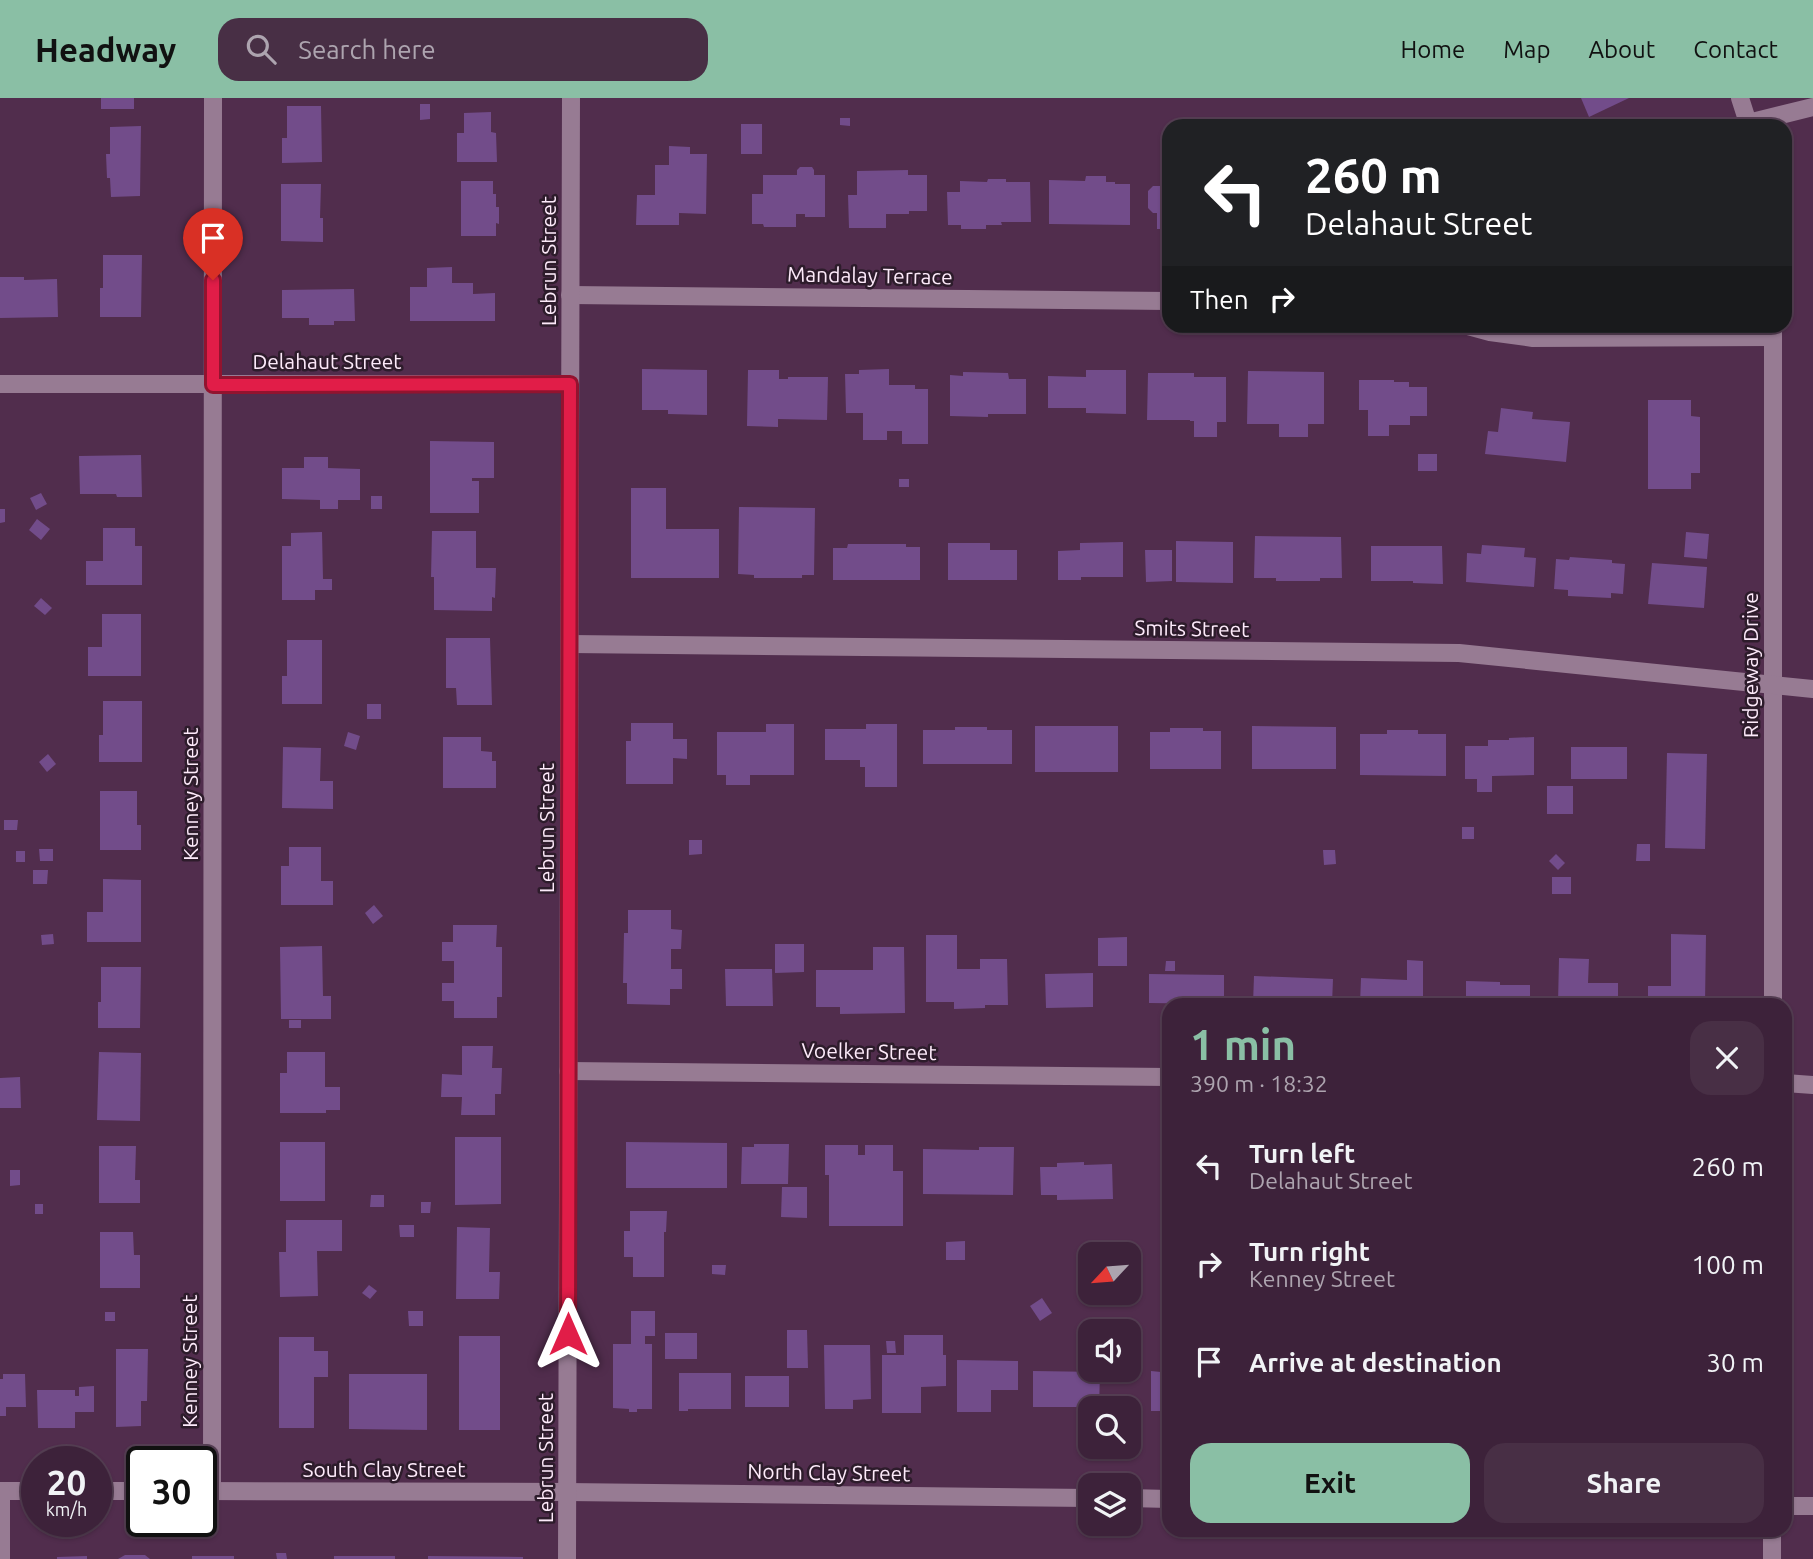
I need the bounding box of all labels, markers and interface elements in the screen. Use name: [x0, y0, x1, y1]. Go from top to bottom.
search box: [218, 18, 708, 81]
icon: search: [242, 30, 280, 68]
text: Headway: [35, 31, 176, 68]
text: Search here: [298, 35, 436, 64]
text: Home: [1400, 36, 1465, 63]
text: Map: [1503, 36, 1550, 63]
text: About: [1588, 36, 1655, 63]
text: Contact: [1693, 36, 1778, 63]
icon: left: [1190, 147, 1281, 238]
text: 260 m: [1305, 147, 1442, 202]
street label: Lebrun Street: [536, 196, 560, 326]
text: Delahaut Street: [1305, 205, 1532, 241]
pin: [183, 208, 243, 280]
icon: arrive: [194, 219, 232, 257]
street label: Mandalay Terrace: [787, 262, 953, 288]
icon: right: [1263, 280, 1301, 318]
text: Then: [1190, 285, 1249, 314]
street label: Delahaut Street: [252, 349, 402, 373]
street label: Ridgeway Drive: [1738, 592, 1762, 738]
street label: Smits Street: [1134, 615, 1250, 641]
street label: Kenney Street: [178, 727, 202, 861]
street label: Lebrun Street: [534, 763, 558, 893]
text: 1 min: [1190, 1021, 1296, 1068]
button: close: [1690, 1021, 1764, 1095]
street label: Voelker Street: [801, 1038, 937, 1064]
text: 390 m · 18:32: [1190, 1071, 1328, 1096]
text: Turn left: [1249, 1139, 1355, 1168]
icon: left: [1190, 1147, 1228, 1185]
text: 260 m: [1692, 1152, 1764, 1181]
text: Delahaut Street: [1249, 1168, 1412, 1193]
text: Turn right: [1249, 1237, 1370, 1266]
north arrow: [1078, 1242, 1141, 1306]
map controls: [1078, 1242, 1141, 1536]
icon: right: [1190, 1245, 1228, 1283]
text: 100 m: [1692, 1250, 1764, 1279]
text: Kenney Street: [1249, 1266, 1395, 1291]
street label: Kenney Street: [177, 1294, 201, 1428]
position arrow: [531, 1297, 605, 1371]
button: sound: [1078, 1319, 1141, 1382]
icon: arrive: [1190, 1343, 1228, 1381]
text: Arrive at destination: [1249, 1348, 1502, 1377]
text: 30 m: [1706, 1348, 1764, 1377]
street label: Lebrun Street: [533, 1393, 557, 1523]
button: search: [1078, 1396, 1141, 1459]
button: Exit: [1190, 1443, 1470, 1523]
button: Share: [1484, 1443, 1764, 1523]
speed limit sign: 30: [126, 1446, 217, 1537]
street label: South Clay Street: [302, 1457, 466, 1481]
street label: North Clay Street: [747, 1459, 911, 1485]
text: 20: [47, 1462, 86, 1502]
button: layers: [1078, 1473, 1141, 1536]
text: km/h: [46, 1499, 87, 1519]

